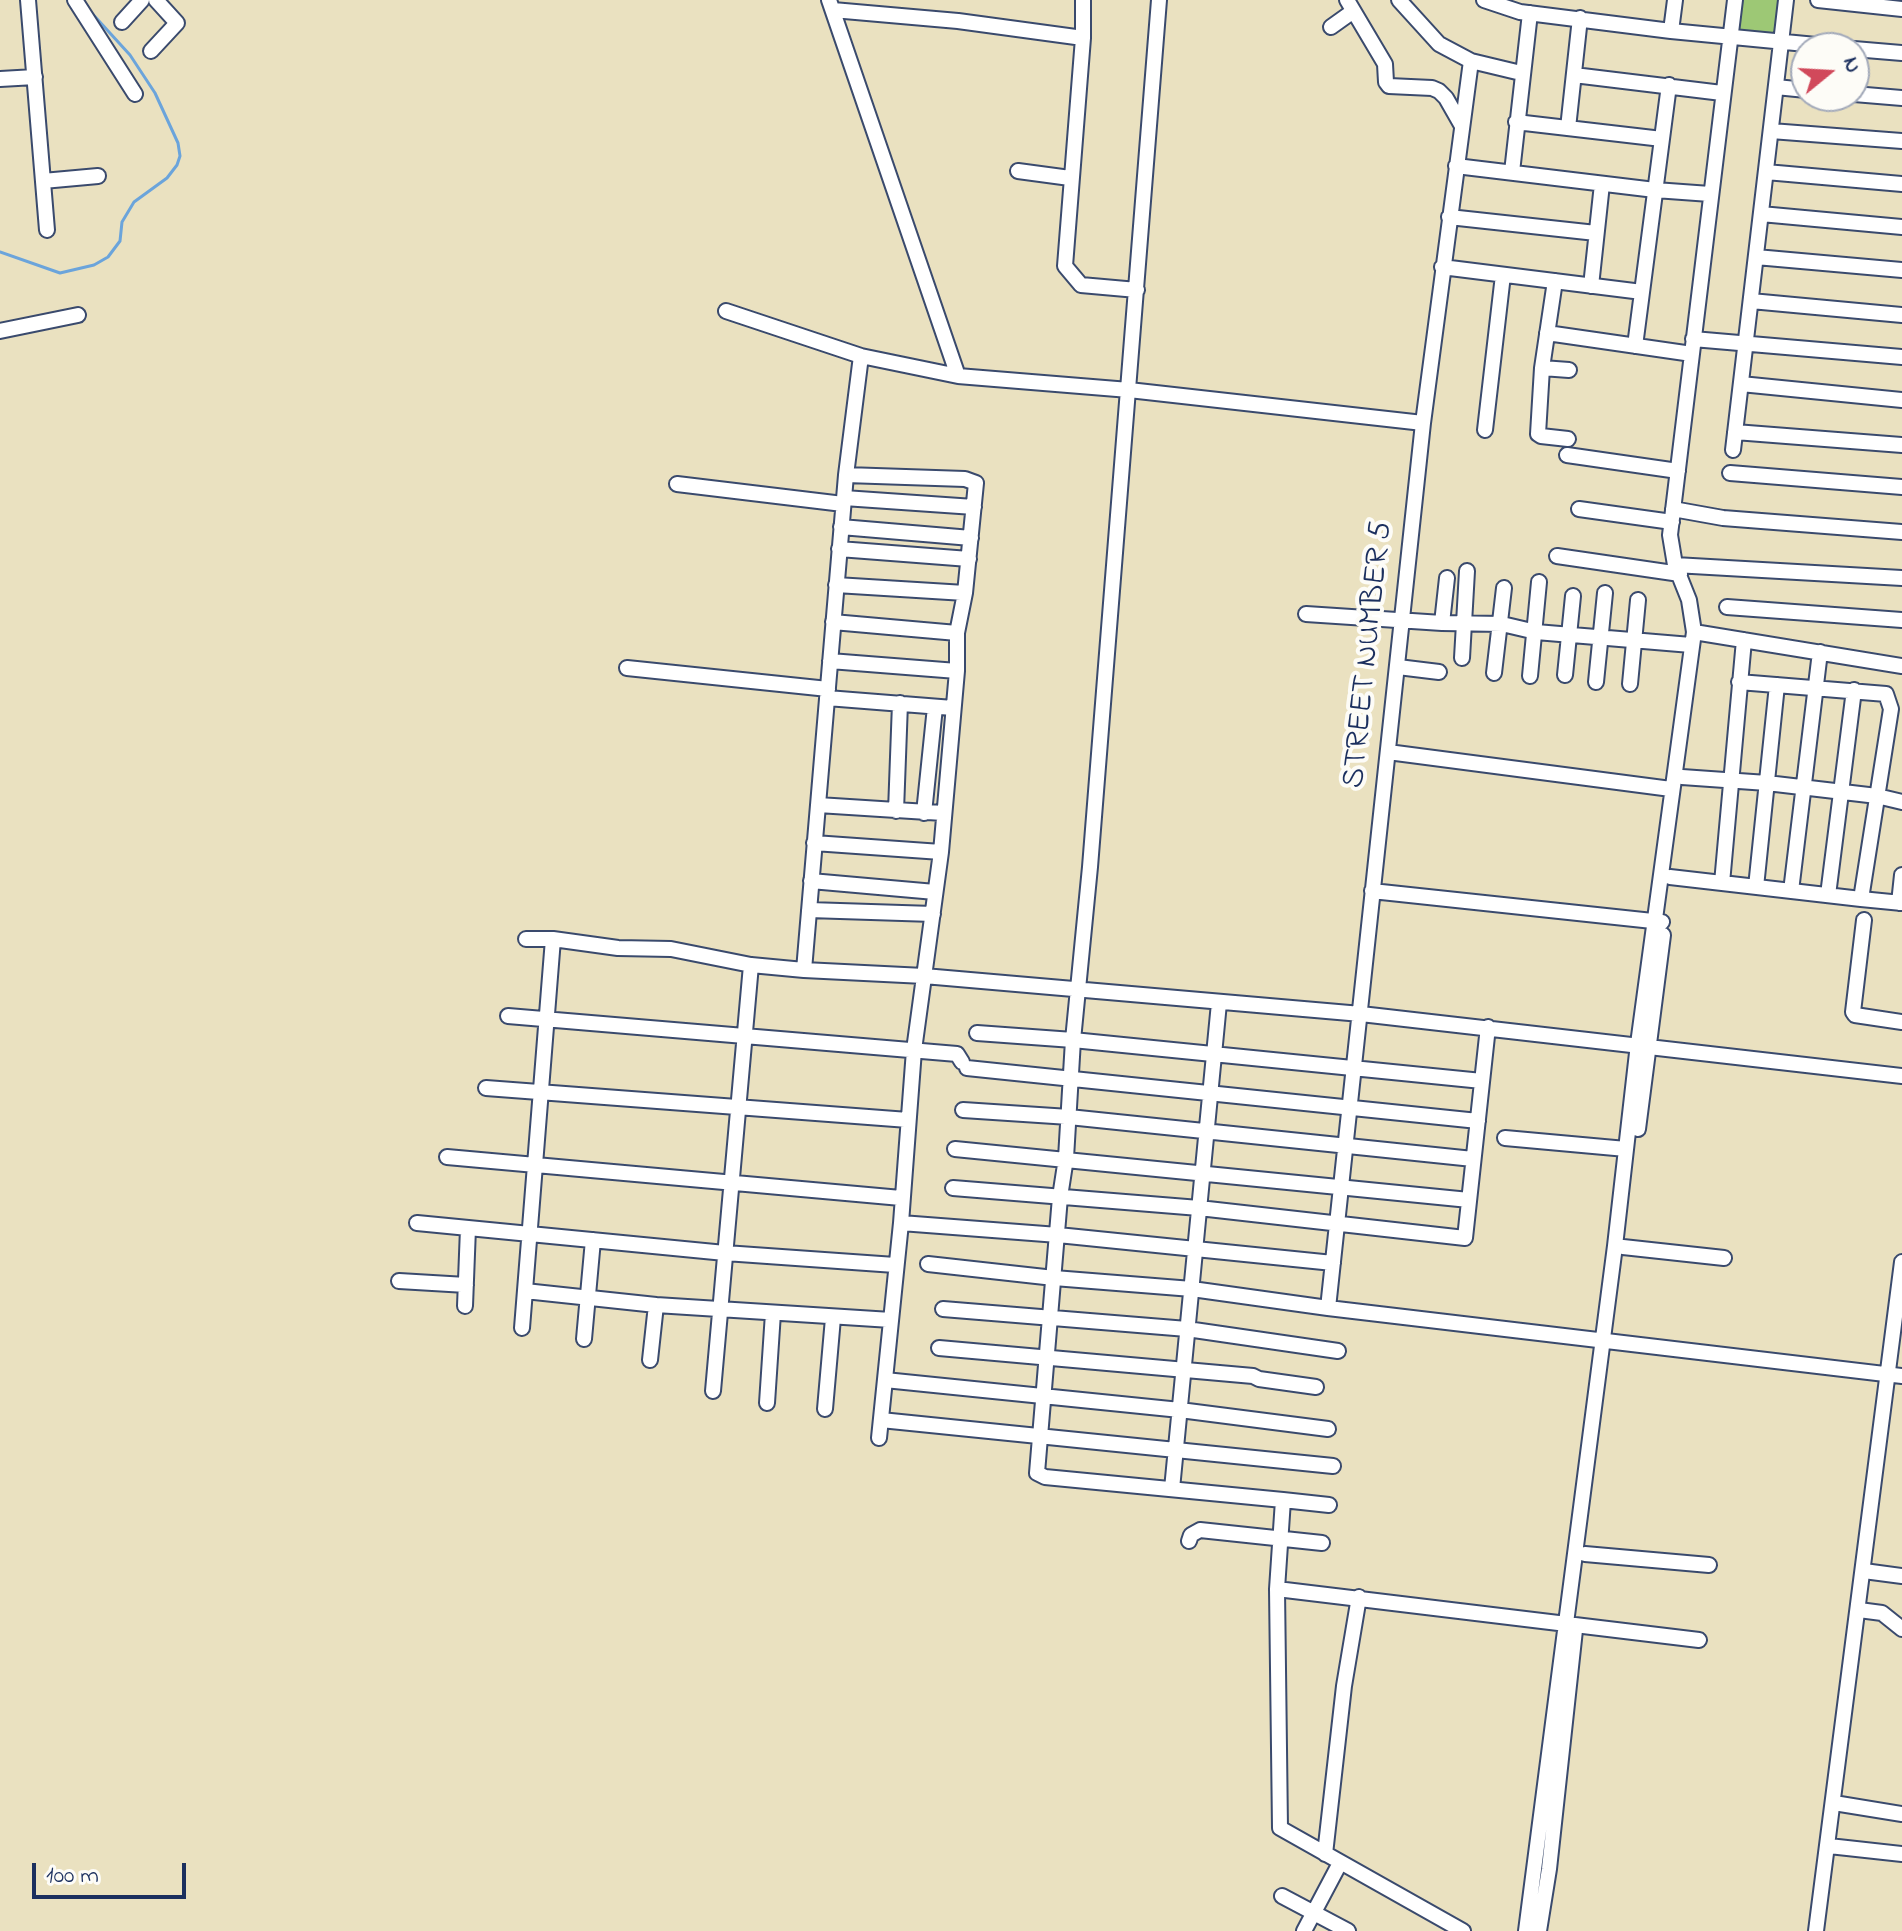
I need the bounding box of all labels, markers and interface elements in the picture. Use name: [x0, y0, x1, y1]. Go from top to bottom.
north arrow: [1790, 32, 1870, 112]
text: N: [1833, 53, 1868, 77]
street label: STREET NUMBER 5: [1337, 520, 1403, 790]
scale bar: [36, 1847, 190, 1897]
text: 100 m: [46, 1859, 99, 1894]

